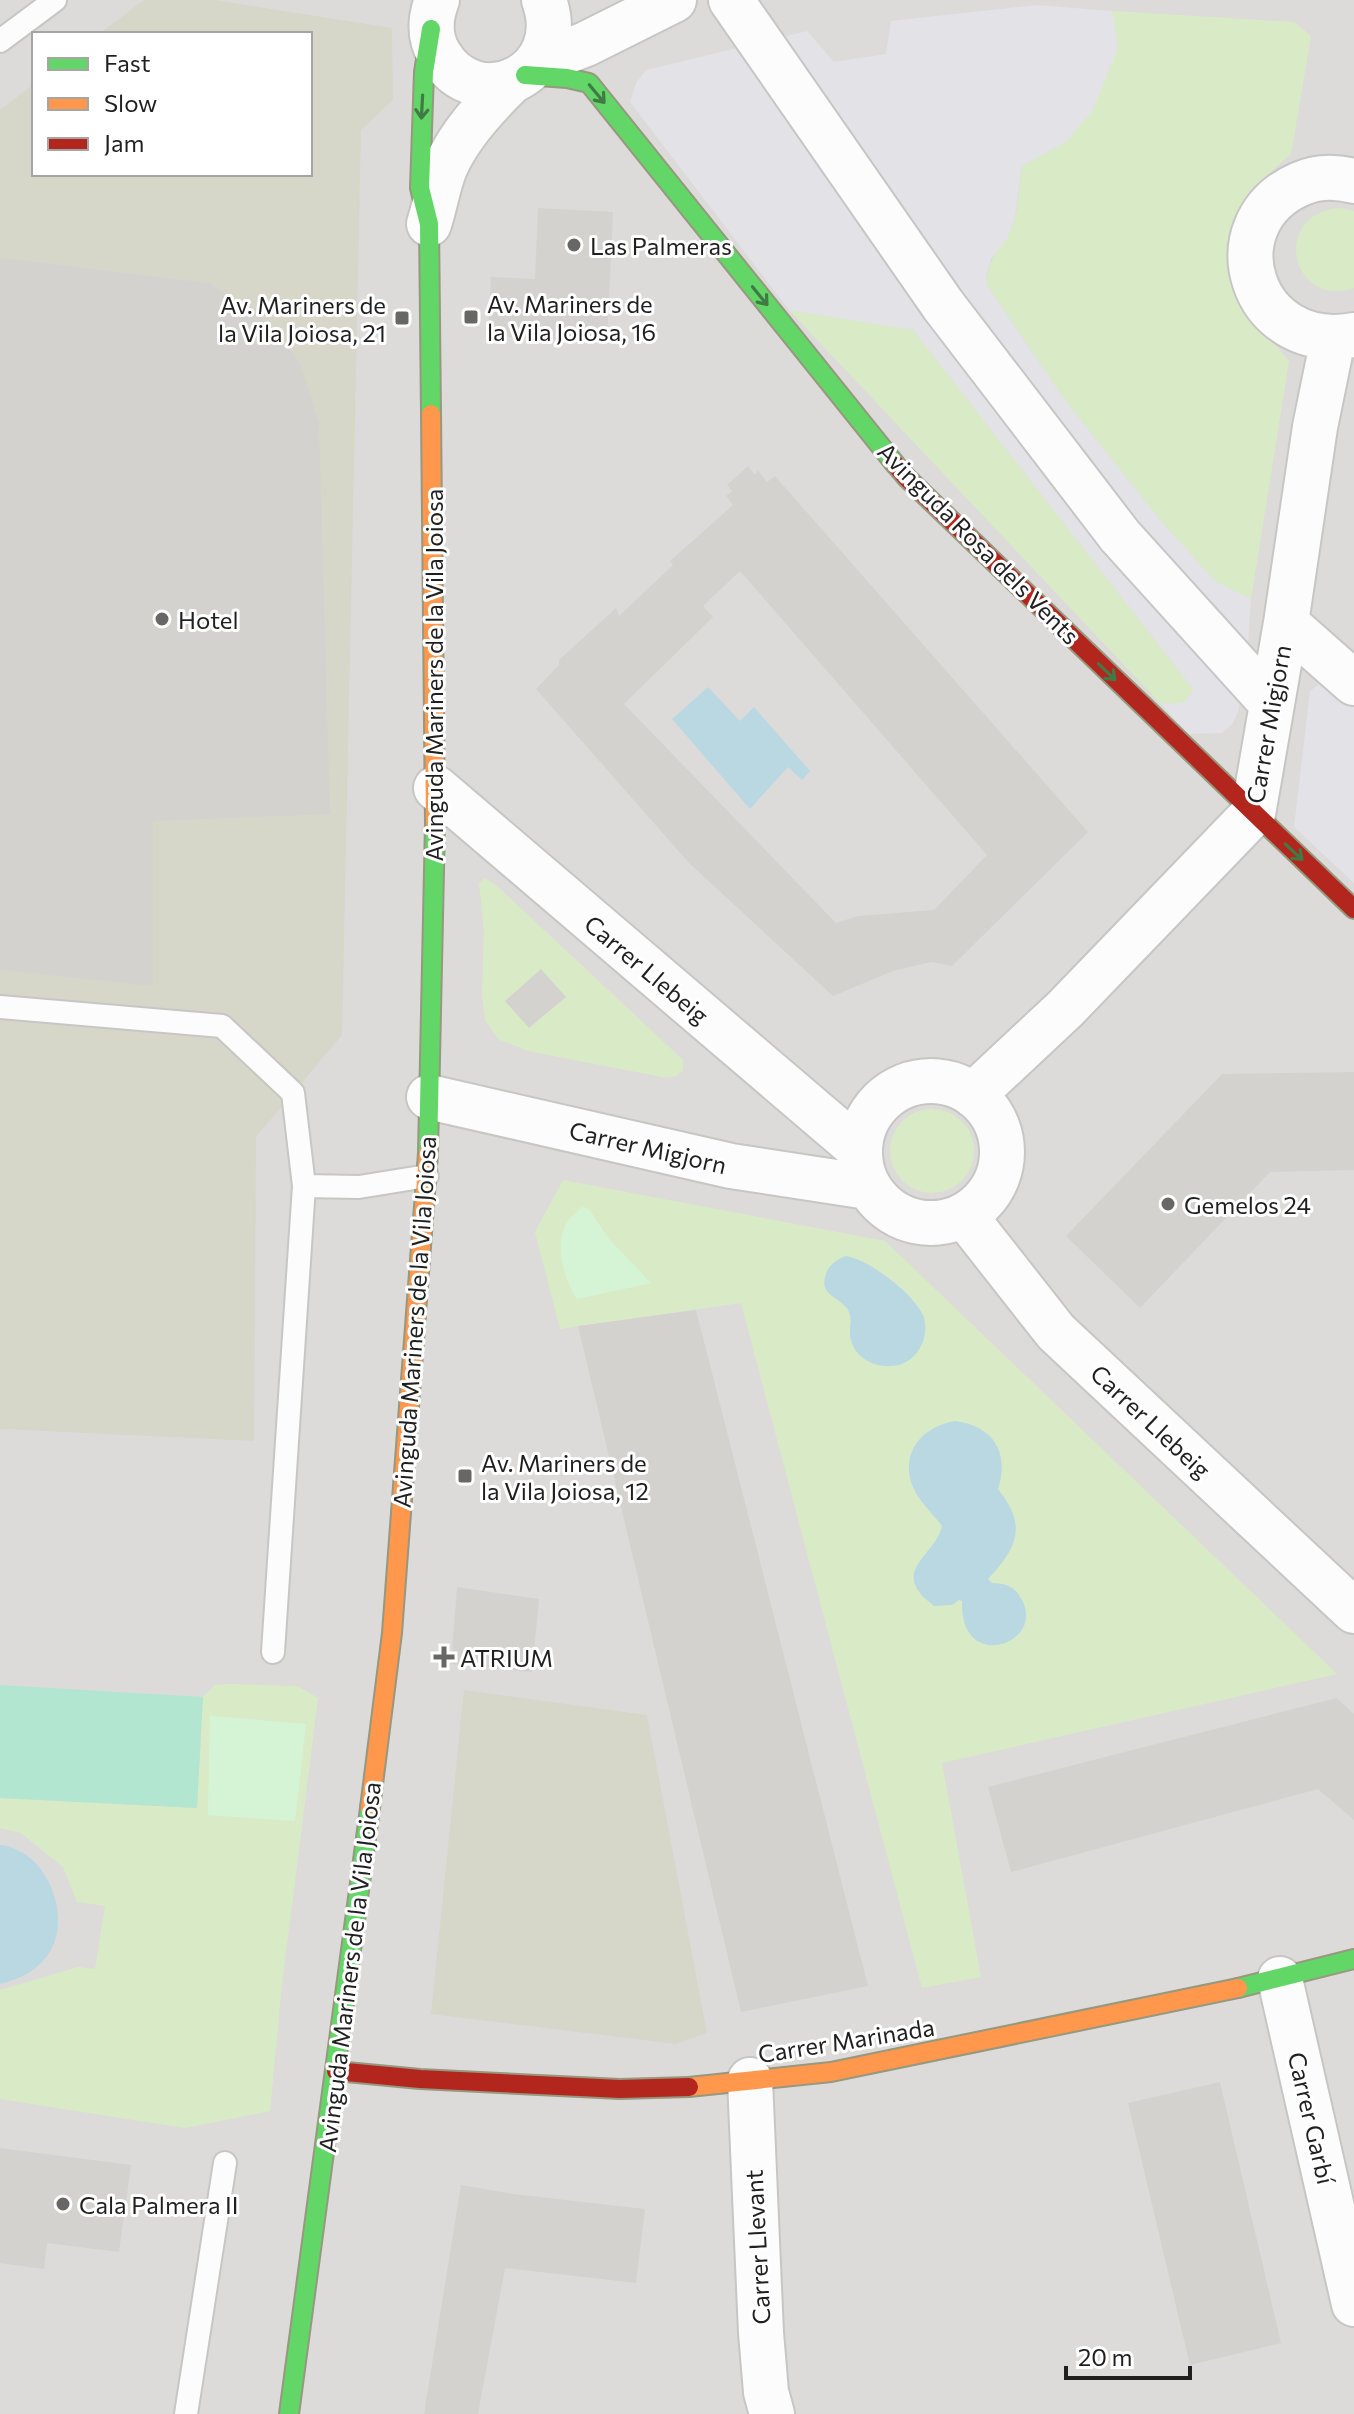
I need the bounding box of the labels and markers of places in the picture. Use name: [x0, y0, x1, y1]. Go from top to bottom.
place label: Las Palmeras: [590, 231, 732, 260]
marker: Las Palmeras: [565, 236, 583, 254]
place label: Av. Mariners de la Vila Joiosa, 16: [487, 289, 656, 346]
place label: Av. Mariners de la Vila Joiosa, 21: [218, 290, 386, 347]
marker: Av. Mariners de la Vila Joiosa, 16: [462, 308, 480, 326]
marker: Av. Mariners de la Vila Joiosa, 21: [393, 309, 411, 327]
place label: Hotel: [178, 605, 239, 634]
marker: Hotel: [153, 610, 171, 628]
place label: Gemelos 24: [1184, 1190, 1311, 1219]
marker: Gemelos 24: [1159, 1195, 1177, 1213]
place label: Av. Mariners de la Vila Joiosa, 12: [481, 1448, 649, 1505]
marker: Av. Mariners de la Vila Joiosa, 12: [456, 1467, 474, 1485]
place label: ATRIUM: [460, 1643, 553, 1672]
marker: ATRIUM: [435, 1648, 453, 1666]
place label: Cala Palmera II: [79, 2190, 238, 2219]
marker: Cala Palmera II: [54, 2195, 72, 2213]

